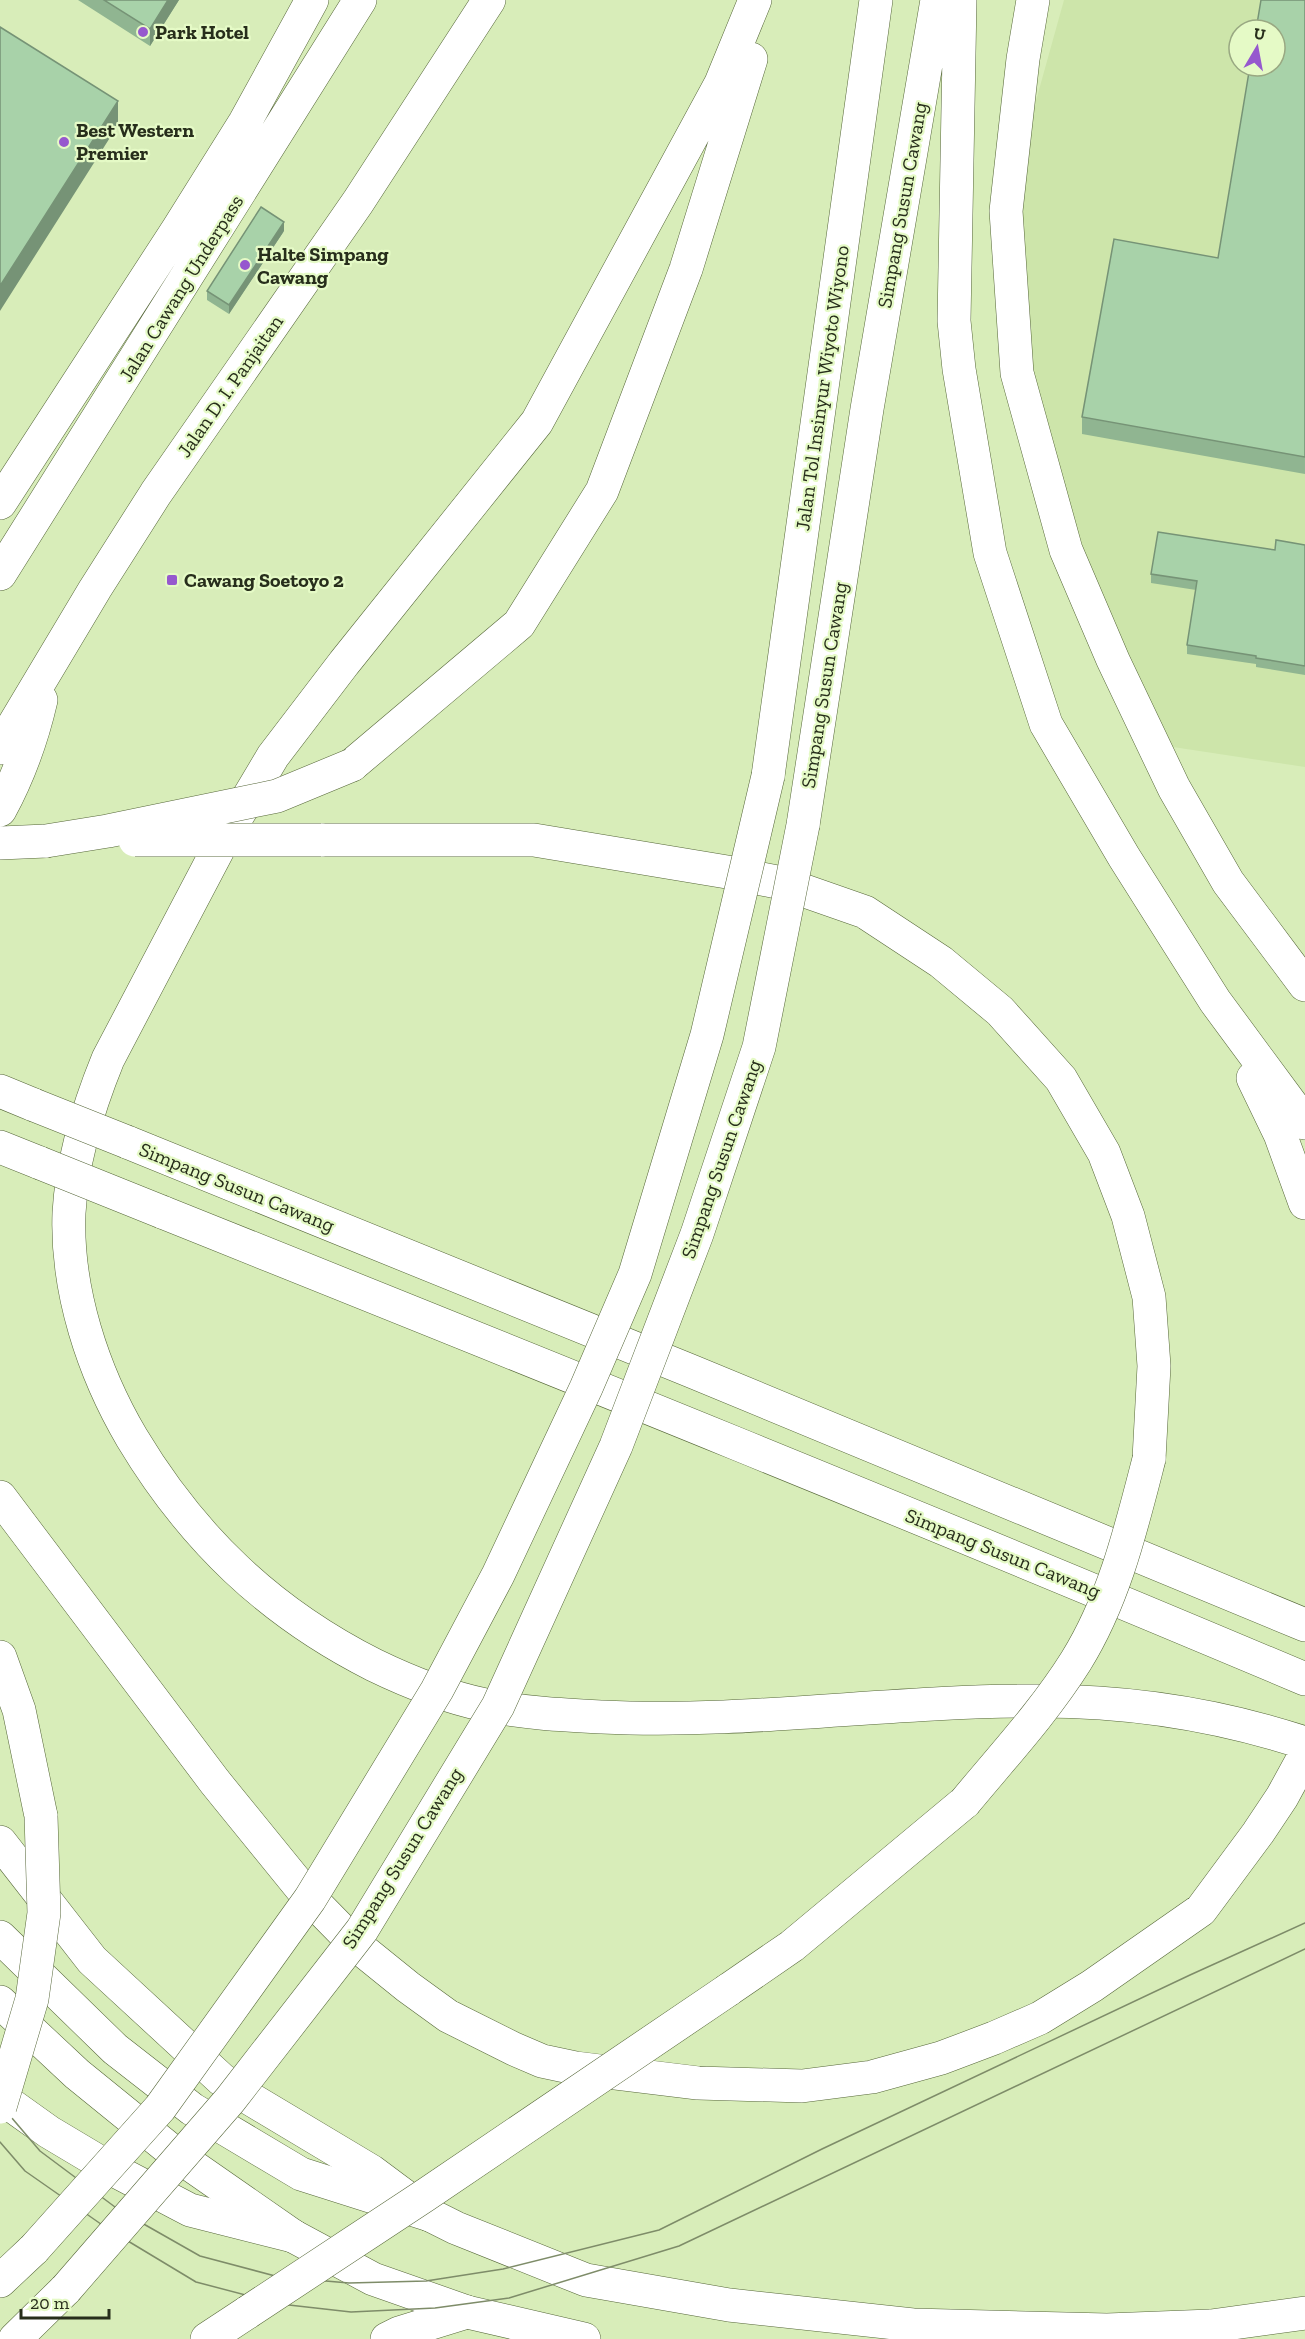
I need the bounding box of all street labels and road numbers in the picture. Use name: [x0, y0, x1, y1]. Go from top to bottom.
street label: Simpang Susun Cawang: [872, 100, 932, 310]
street label: Jalan Cawang Underpass: [114, 190, 248, 386]
street label: Jalan Tol Insinyur Wiyoto Wiyono: [790, 244, 854, 532]
street label: Jalan D. I. Panjaitan: [172, 310, 288, 462]
street label: Simpang Susun Cawang: [796, 580, 852, 790]
street label: Simpang Susun Cawang: [676, 1056, 766, 1262]
street label: Simpang Susun Cawang: [136, 1137, 338, 1237]
street label: Simpang Susun Cawang: [902, 1503, 1104, 1603]
street label: Simpang Susun Cawang: [337, 1763, 467, 1953]

